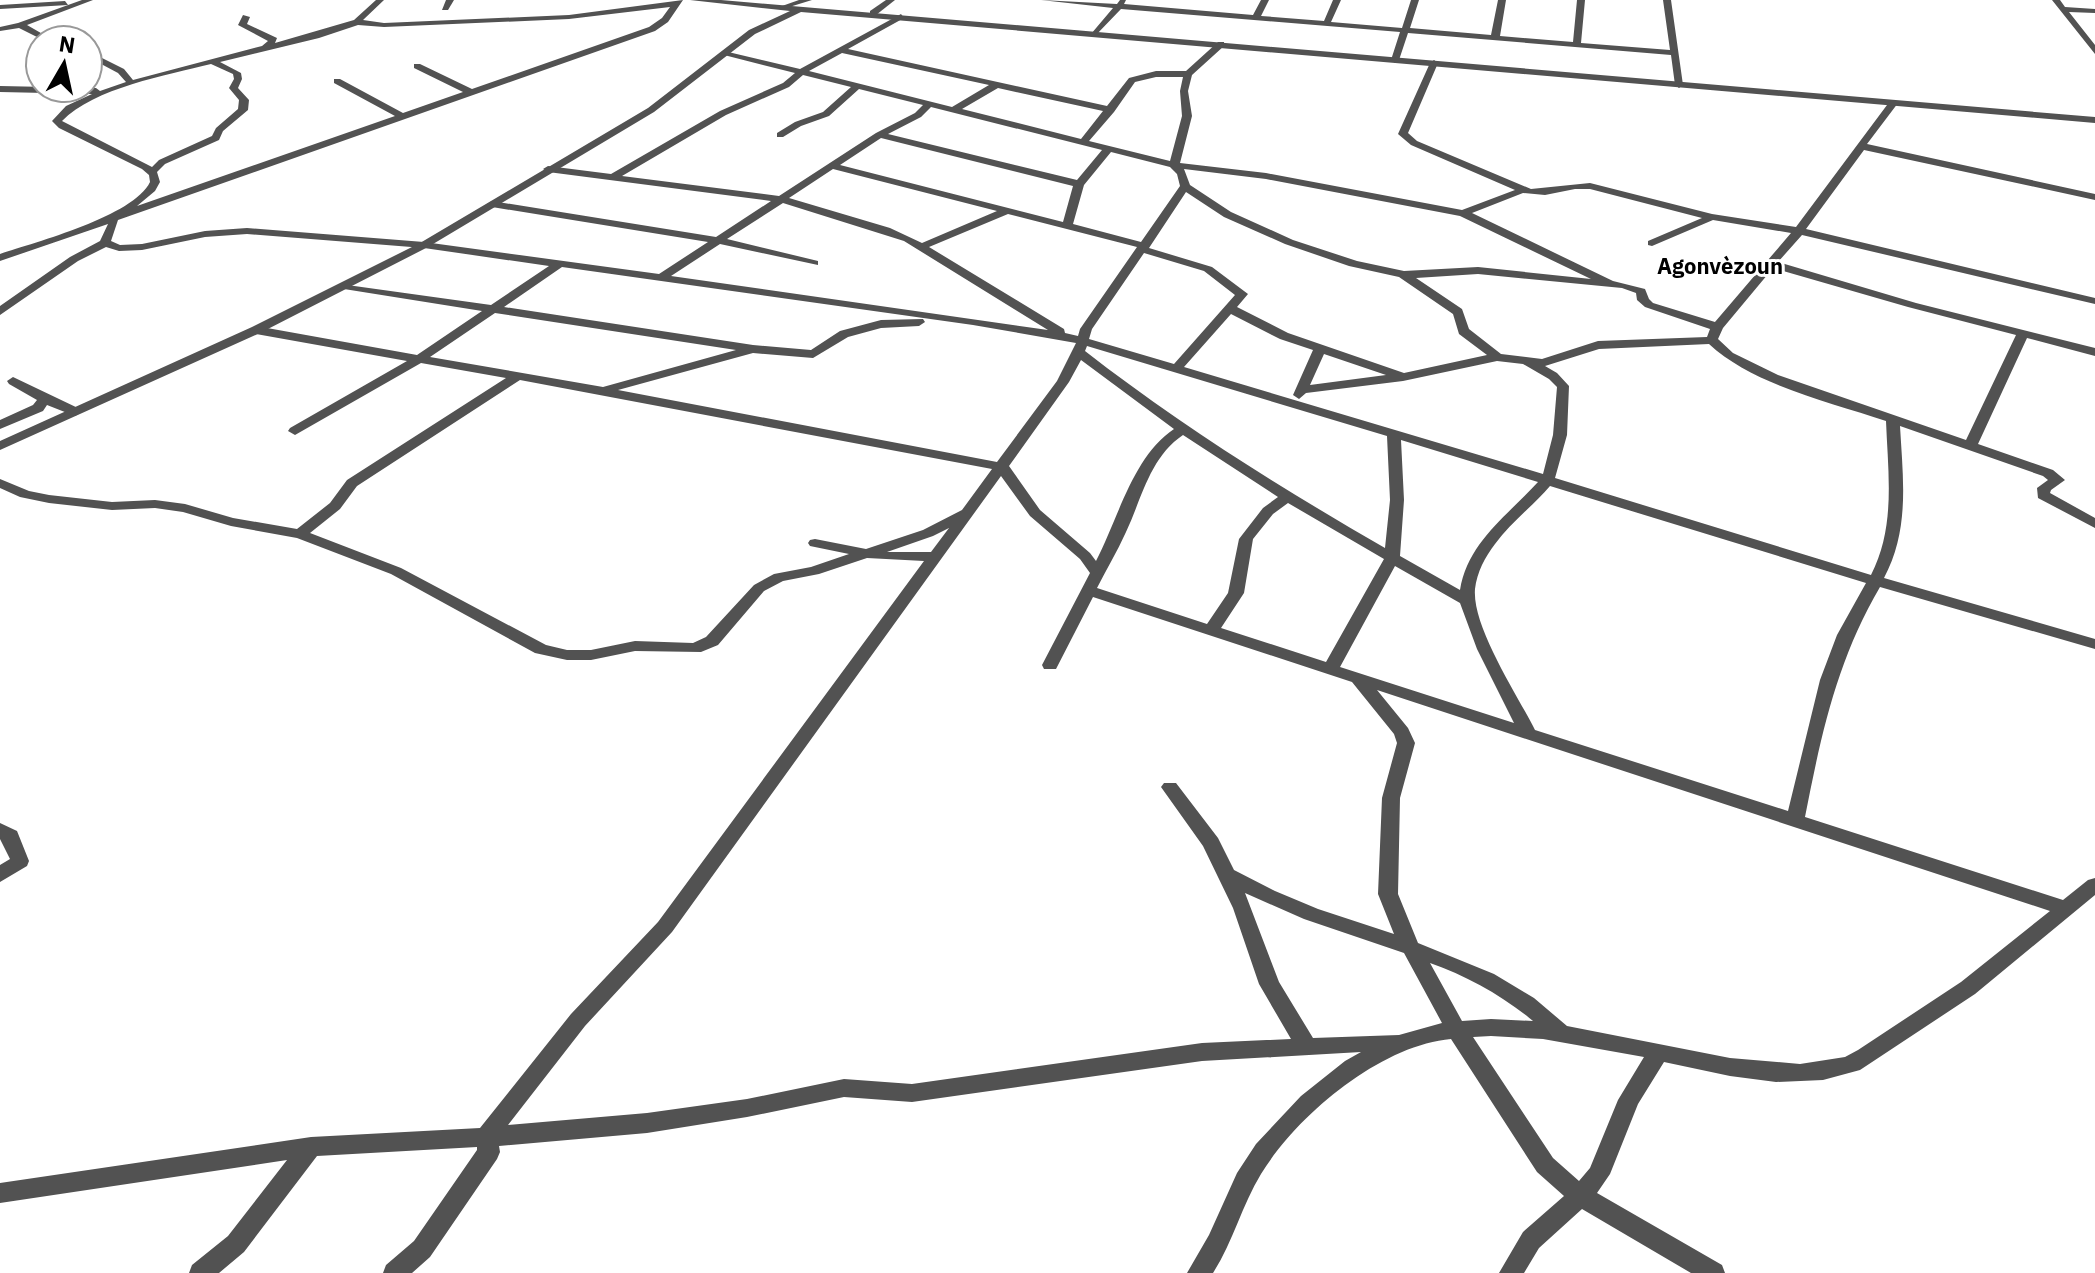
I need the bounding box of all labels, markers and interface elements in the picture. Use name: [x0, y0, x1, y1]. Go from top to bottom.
north arrow: [24, 24, 104, 104]
text: N: [57, 28, 77, 59]
district label: Agonvèzoun: [1657, 251, 1783, 280]

